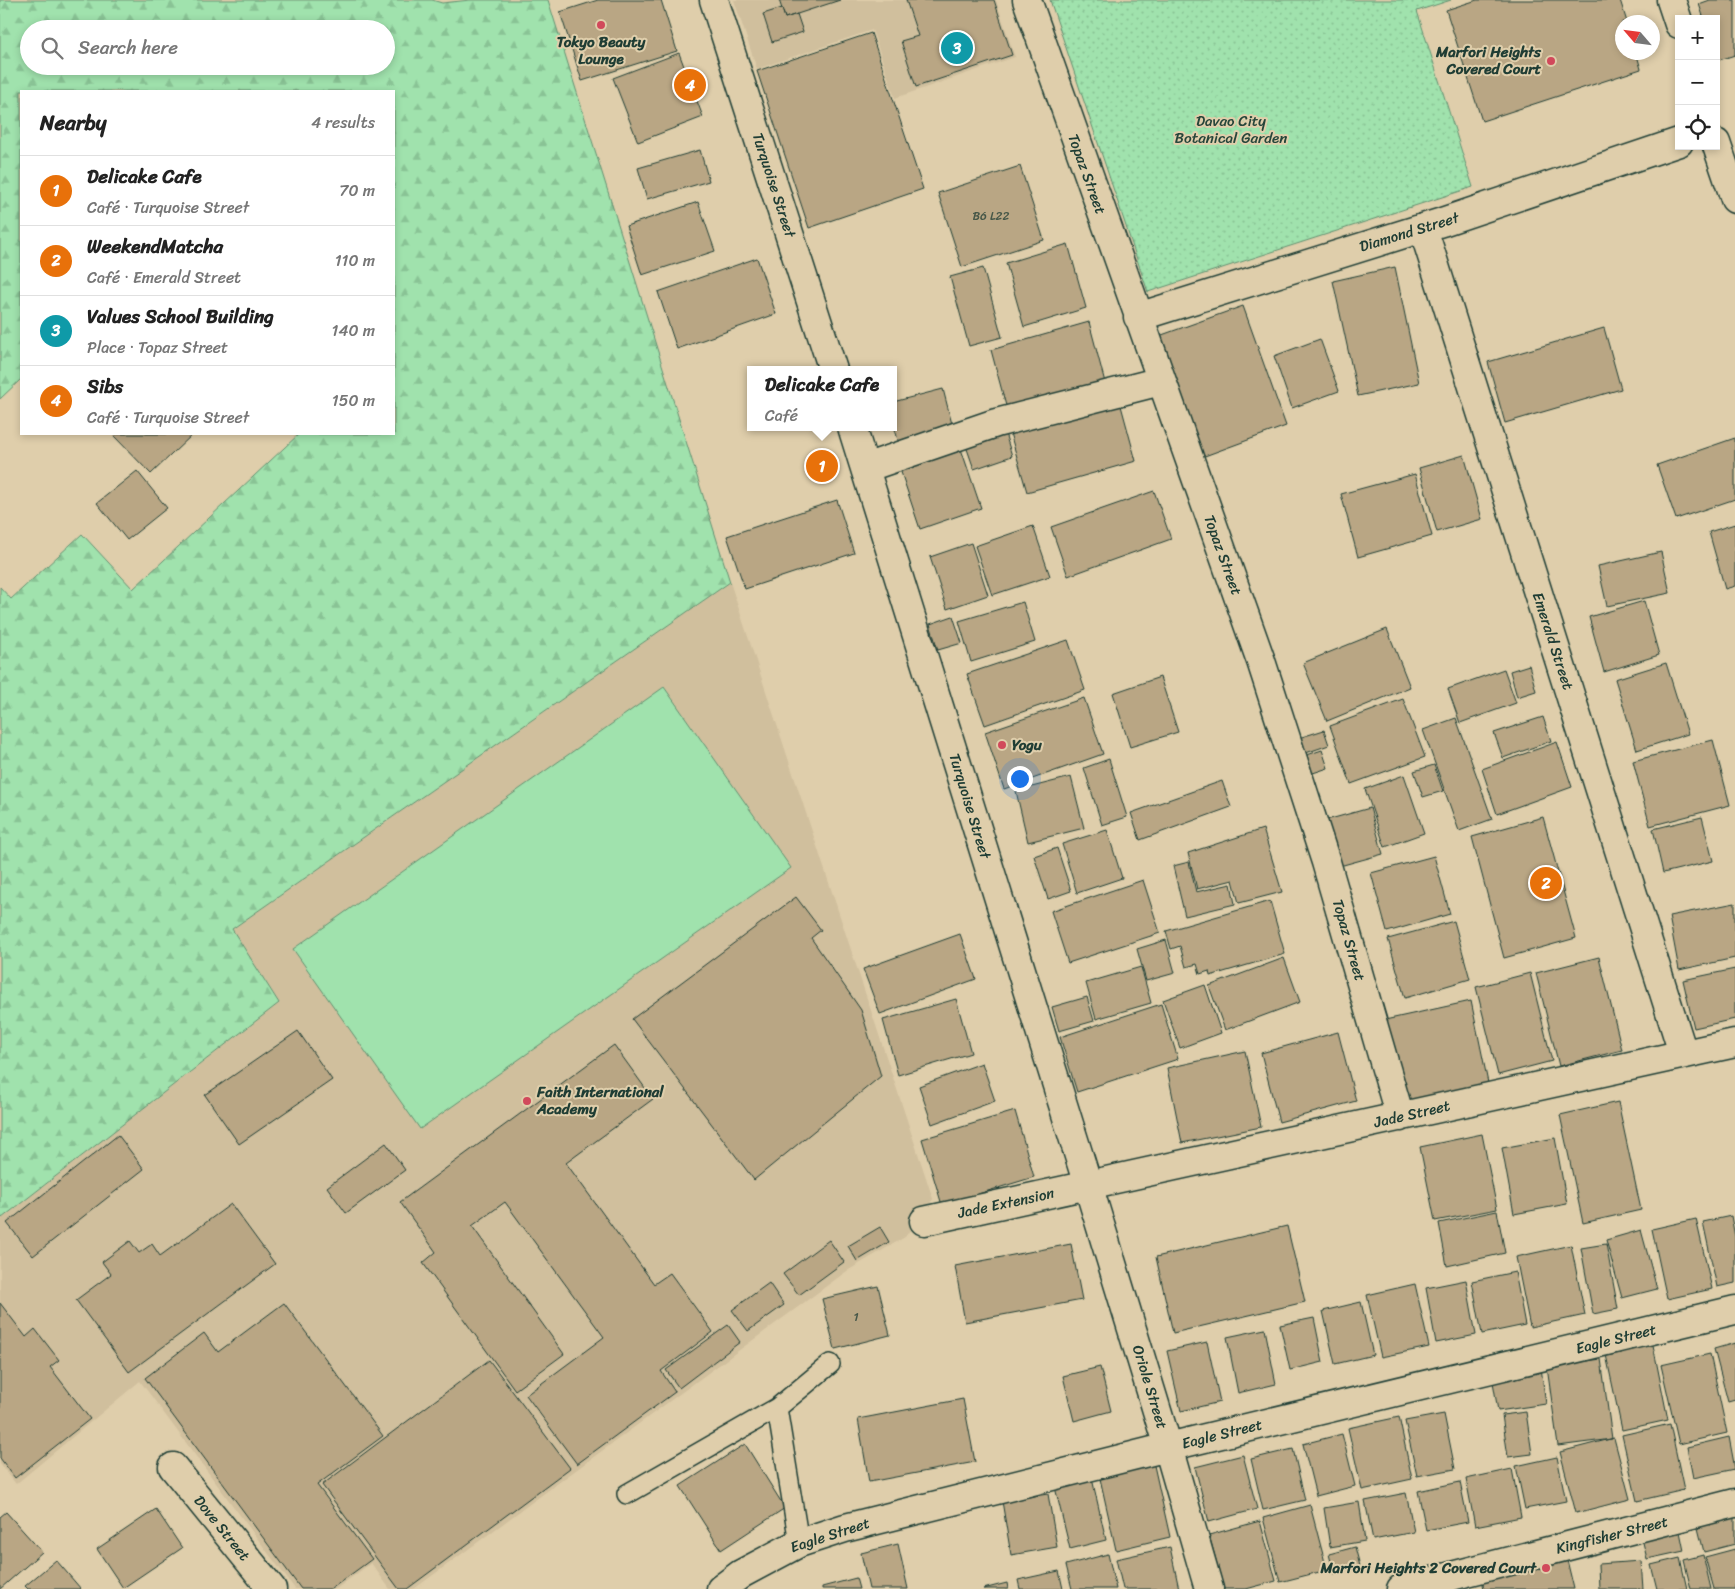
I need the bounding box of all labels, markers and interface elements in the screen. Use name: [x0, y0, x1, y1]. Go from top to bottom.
north arrow: [1615, 15, 1660, 60]
map controls: [1675, 15, 1720, 150]
button: +: [1675, 15, 1720, 60]
marker: Tokyo Beauty Lounge: [595, 19, 607, 31]
search box: [20, 20, 395, 75]
place label: Tokyo Beauty Lounge: [557, 29, 647, 72]
pin: 3: [941, 29, 973, 67]
text: Search here: [78, 31, 178, 64]
icon: search: [38, 34, 66, 62]
place label: Marfori Heights Covered Court: [1435, 39, 1542, 82]
marker: Marfori Heights Covered Court: [1545, 55, 1557, 67]
button: −: [1675, 60, 1720, 105]
pin: 4: [674, 66, 706, 104]
text: Nearby: [40, 104, 106, 142]
button: locate: [1675, 105, 1720, 150]
text: 4 results: [311, 108, 375, 137]
park label: Davao City Botanical Garden: [1175, 108, 1287, 151]
street label: Turquoise Street: [745, 129, 803, 242]
street label: Topaz Street: [1060, 130, 1114, 218]
text: Delicake Cafe: [87, 160, 202, 193]
text: 1: [53, 176, 59, 205]
text: 70 m: [339, 176, 375, 205]
text: Café · Turquoise Street: [87, 193, 249, 222]
street label: Diamond Street: [1356, 204, 1463, 260]
house number: B6 L22: [973, 205, 1010, 227]
text: WeekendMatcha: [87, 230, 223, 263]
text: 2: [51, 246, 61, 275]
text: 110 m: [335, 246, 375, 275]
text: Café · Emerald Street: [87, 263, 241, 292]
text: Values School Building: [87, 300, 274, 333]
text: 3: [52, 316, 60, 345]
text: 140 m: [332, 316, 375, 345]
text: Place · Topaz Street: [87, 333, 228, 362]
popup: [747, 366, 897, 431]
text: Delicake Cafe: [765, 368, 879, 401]
text: Sibs: [87, 370, 123, 403]
text: 4: [51, 386, 61, 415]
text: 150 m: [332, 386, 375, 415]
text: Café: [765, 401, 798, 430]
text: Café · Turquoise Street: [87, 403, 249, 432]
pin: 1: [806, 447, 838, 485]
street label: Topaz Street: [1196, 511, 1250, 599]
street label: Emerald Street: [1525, 589, 1581, 694]
place label: Yogu: [1012, 732, 1043, 758]
marker: Yogu: [996, 739, 1008, 751]
street label: Turquoise Street: [942, 750, 999, 863]
your location: [1007, 766, 1033, 792]
pin: 2: [1530, 864, 1562, 902]
street label: Topaz Street: [1325, 896, 1373, 984]
place label: Faith International Academy: [536, 1079, 664, 1122]
street label: Jade Street: [1370, 1092, 1453, 1136]
marker: Faith International Academy: [521, 1095, 533, 1107]
street label: Jade Extension: [954, 1180, 1057, 1226]
house number: 1: [853, 1306, 859, 1328]
street label: Eagle Street: [1573, 1316, 1660, 1362]
street label: Oriole Street: [1125, 1342, 1175, 1433]
street label: Eagle Street: [1179, 1411, 1266, 1457]
street label: Dove Street: [187, 1489, 257, 1567]
street label: Kingfisher Street: [1553, 1508, 1671, 1562]
street label: Eagle Street: [787, 1510, 874, 1560]
place label: Marfori Heights 2 Covered Court: [1319, 1555, 1537, 1581]
marker: Marfori Heights 2 Covered Court: [1540, 1562, 1552, 1574]

